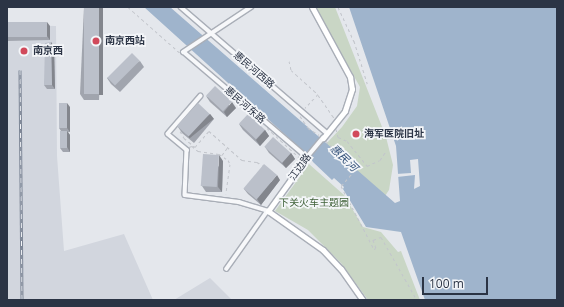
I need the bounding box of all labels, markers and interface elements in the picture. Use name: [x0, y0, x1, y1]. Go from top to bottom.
marker: 南京西站: [90, 35, 102, 47]
place label: 南京西站: [105, 35, 145, 47]
marker: 南京西: [18, 45, 30, 57]
place label: 南京西: [33, 45, 63, 57]
street label: 惠民河西路: [231, 49, 277, 91]
street label: 惠民河东路: [222, 84, 268, 126]
place label: 海军医院旧址: [364, 128, 424, 140]
marker: 海军医院旧址: [351, 129, 361, 139]
water label: 惠民河: [328, 142, 360, 174]
street label: 江边路: [286, 151, 314, 183]
park label: 下关火车主题园: [279, 197, 349, 209]
scale bar: [424, 269, 490, 295]
text: 100 m: [429, 275, 464, 292]

